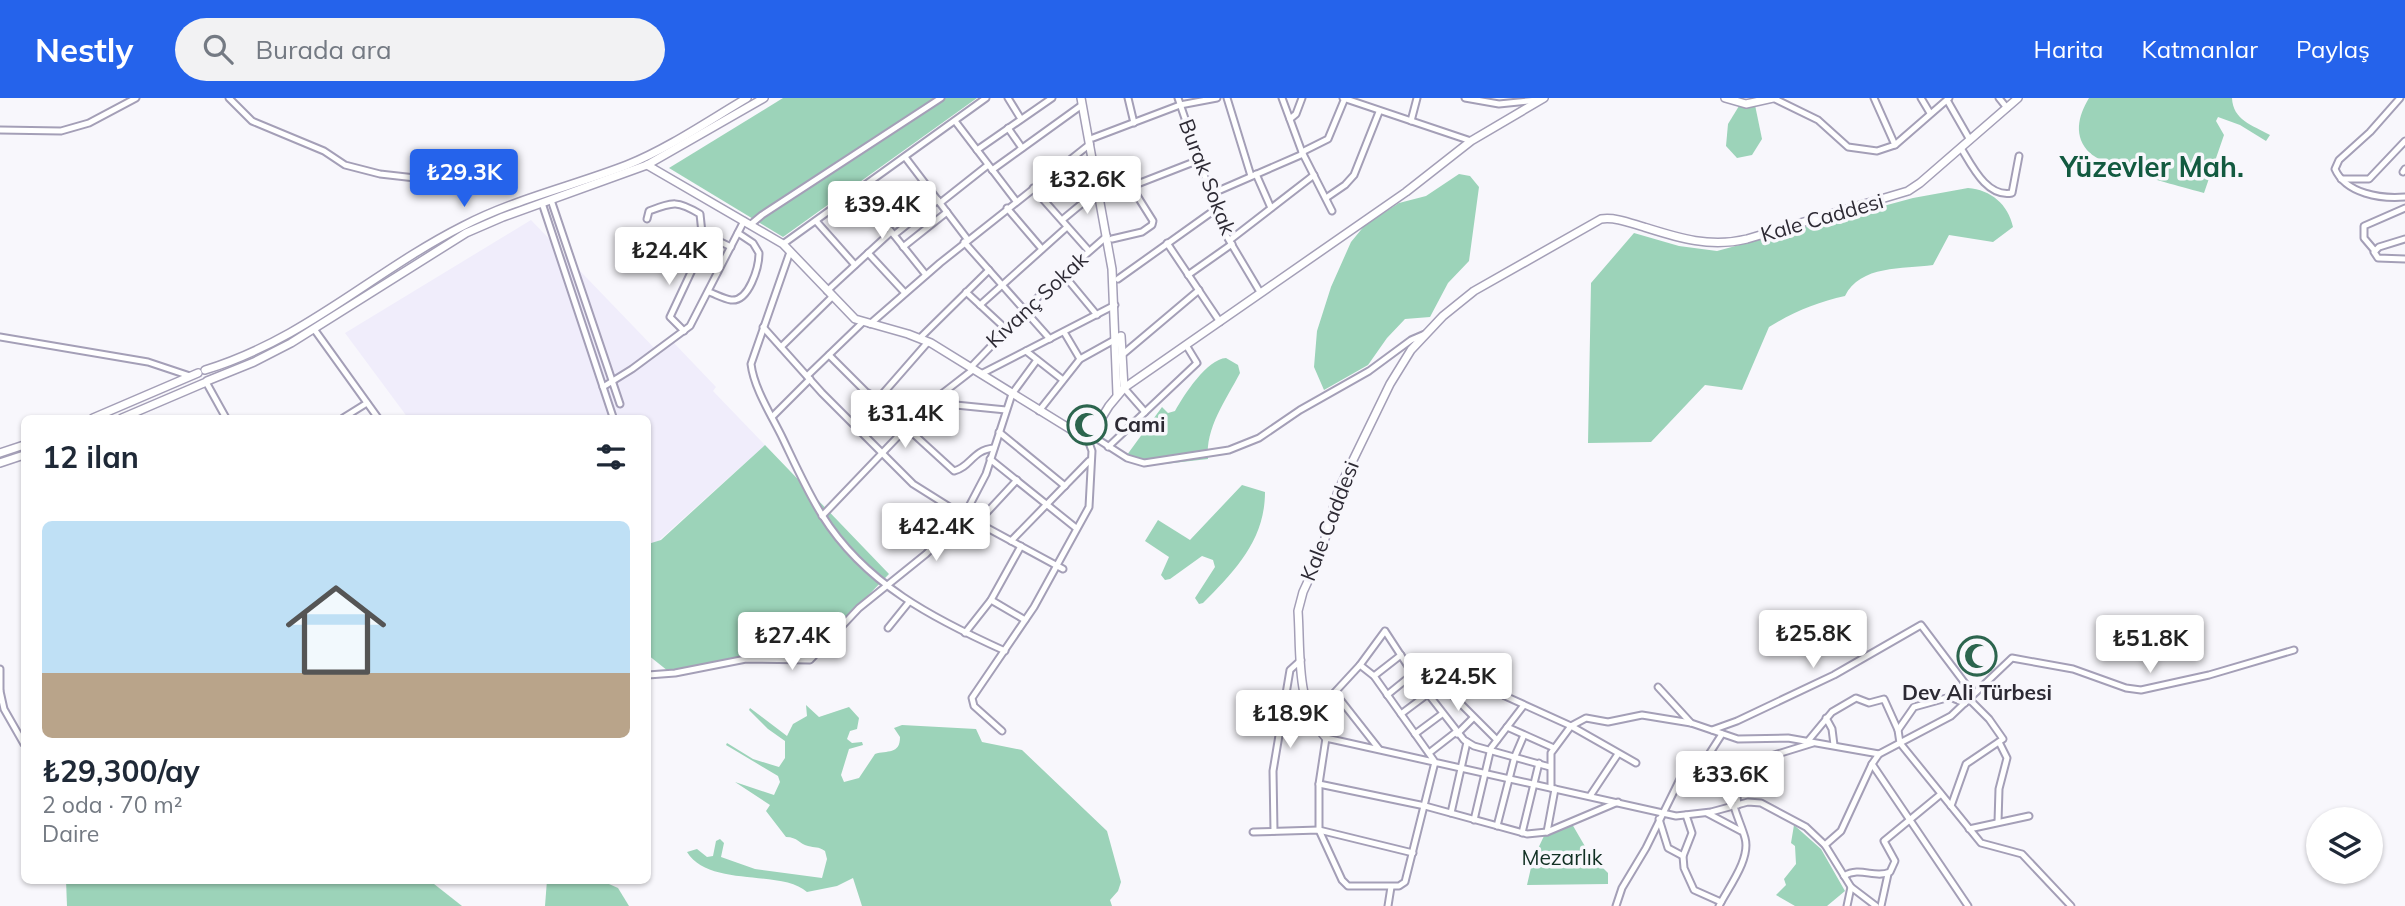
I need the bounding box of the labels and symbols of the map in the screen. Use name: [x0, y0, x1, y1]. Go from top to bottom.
street label: Burak Sokak: [1174, 115, 1242, 238]
district label: Yüzevler Mah.: [2059, 149, 2244, 184]
pin: ₺29.3K: [407, 150, 521, 209]
pin: ₺32.6K: [1030, 156, 1144, 216]
pin: ₺39.4K: [825, 181, 939, 241]
street label: Kale Caddesi: [1757, 187, 1886, 247]
pin: ₺24.4K: [612, 228, 726, 287]
street label: Kıvanç Sokak: [980, 246, 1093, 353]
pin: ₺31.4K: [848, 390, 962, 450]
mosque icon: Cami: [1066, 404, 1108, 446]
place label: Cami: [1114, 411, 1165, 437]
street label: Kale Caddesi: [1294, 457, 1364, 584]
pin: ₺42.4K: [879, 504, 993, 563]
pin: ₺25.8K: [1756, 610, 1870, 670]
pin: ₺27.4K: [735, 612, 849, 672]
pin: ₺51.8K: [2093, 616, 2207, 675]
mosque icon: Dev Ali Türbesi: [1956, 635, 1998, 677]
pin: ₺24.5K: [1401, 654, 1515, 713]
place label: Dev Ali Türbesi: [1902, 679, 2052, 705]
pin: ₺18.9K: [1233, 690, 1347, 750]
pin: ₺33.6K: [1673, 752, 1787, 811]
park label: Mezarlık: [1521, 844, 1603, 870]

